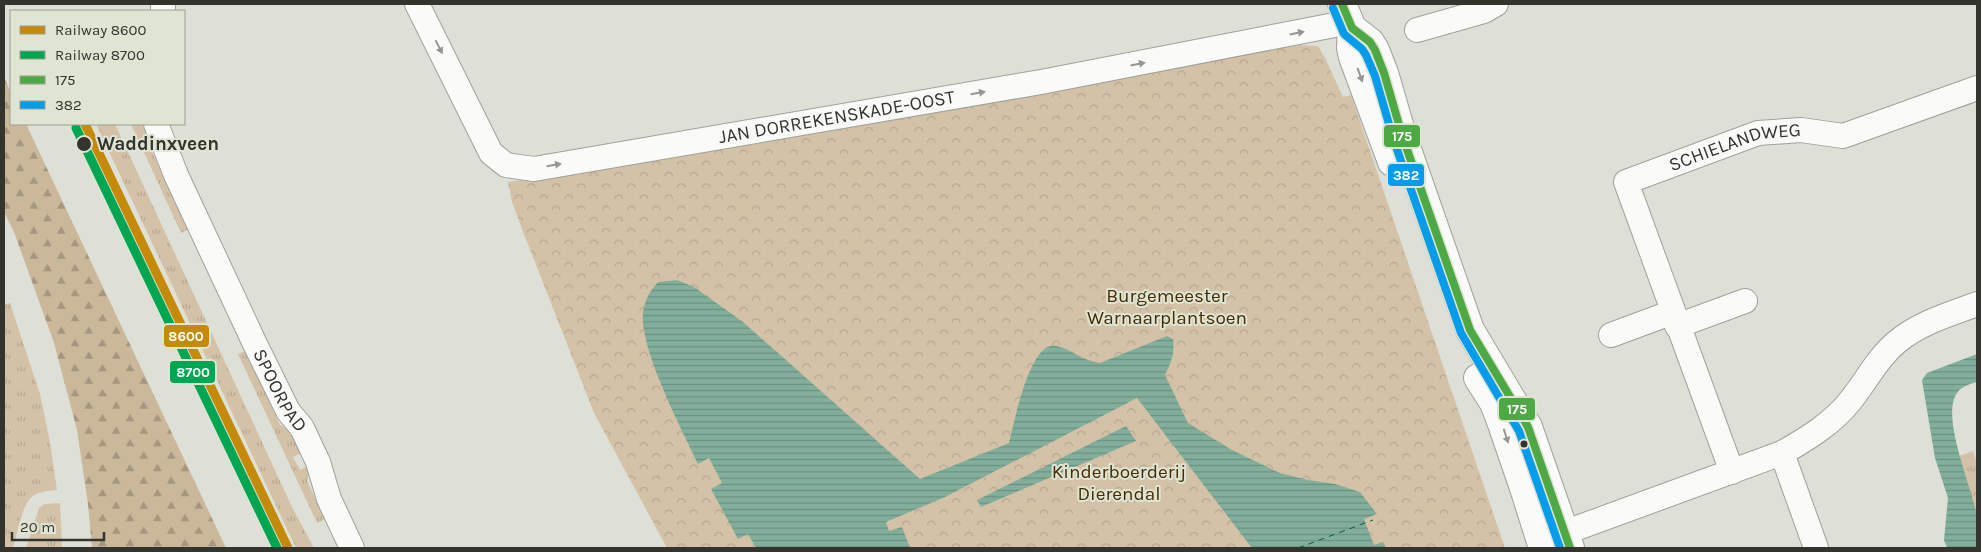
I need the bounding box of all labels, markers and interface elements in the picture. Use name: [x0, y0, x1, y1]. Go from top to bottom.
legend: [10, 10, 185, 125]
text: Railway 8600: [55, 21, 146, 39]
one-way arrow: [1290, 29, 1306, 37]
one-way arrow: [435, 40, 443, 55]
text: Railway 8700: [55, 46, 145, 64]
one-way arrow: [1130, 59, 1146, 67]
one-way arrow: [1357, 68, 1364, 83]
text: 175: [55, 71, 75, 89]
street label: JAN DORREKENSKADE-OOST: [717, 86, 957, 148]
one-way arrow: [970, 88, 986, 96]
text: 382: [55, 96, 82, 114]
street label: SCHIELANDWEG: [1666, 119, 1802, 176]
line badge: 175: [1383, 124, 1421, 148]
text: 175: [1392, 128, 1412, 145]
place label: Waddinxveen: [97, 133, 219, 155]
marker: Waddinxveen: [75, 135, 93, 153]
one-way arrow: [547, 161, 563, 169]
line badge: 382: [1387, 163, 1425, 187]
text: 382: [1393, 167, 1419, 184]
park label: Burgemeester Warnaarplantsoen: [1087, 285, 1247, 329]
line badge: 8600: [163, 324, 210, 348]
text: 8600: [168, 328, 204, 345]
street label: SPOORPAD: [248, 345, 312, 436]
line badge: 8700: [169, 360, 216, 384]
text: 8700: [176, 364, 210, 381]
line badge: 175: [1498, 397, 1536, 421]
text: 175: [1507, 401, 1527, 418]
one-way arrow: [1503, 428, 1510, 443]
unlabelled marker: [1519, 439, 1529, 449]
park label: Kinderboerderij Dierendal: [1052, 461, 1186, 505]
scale bar: [12, 510, 105, 542]
text: 20 m: [20, 518, 55, 536]

